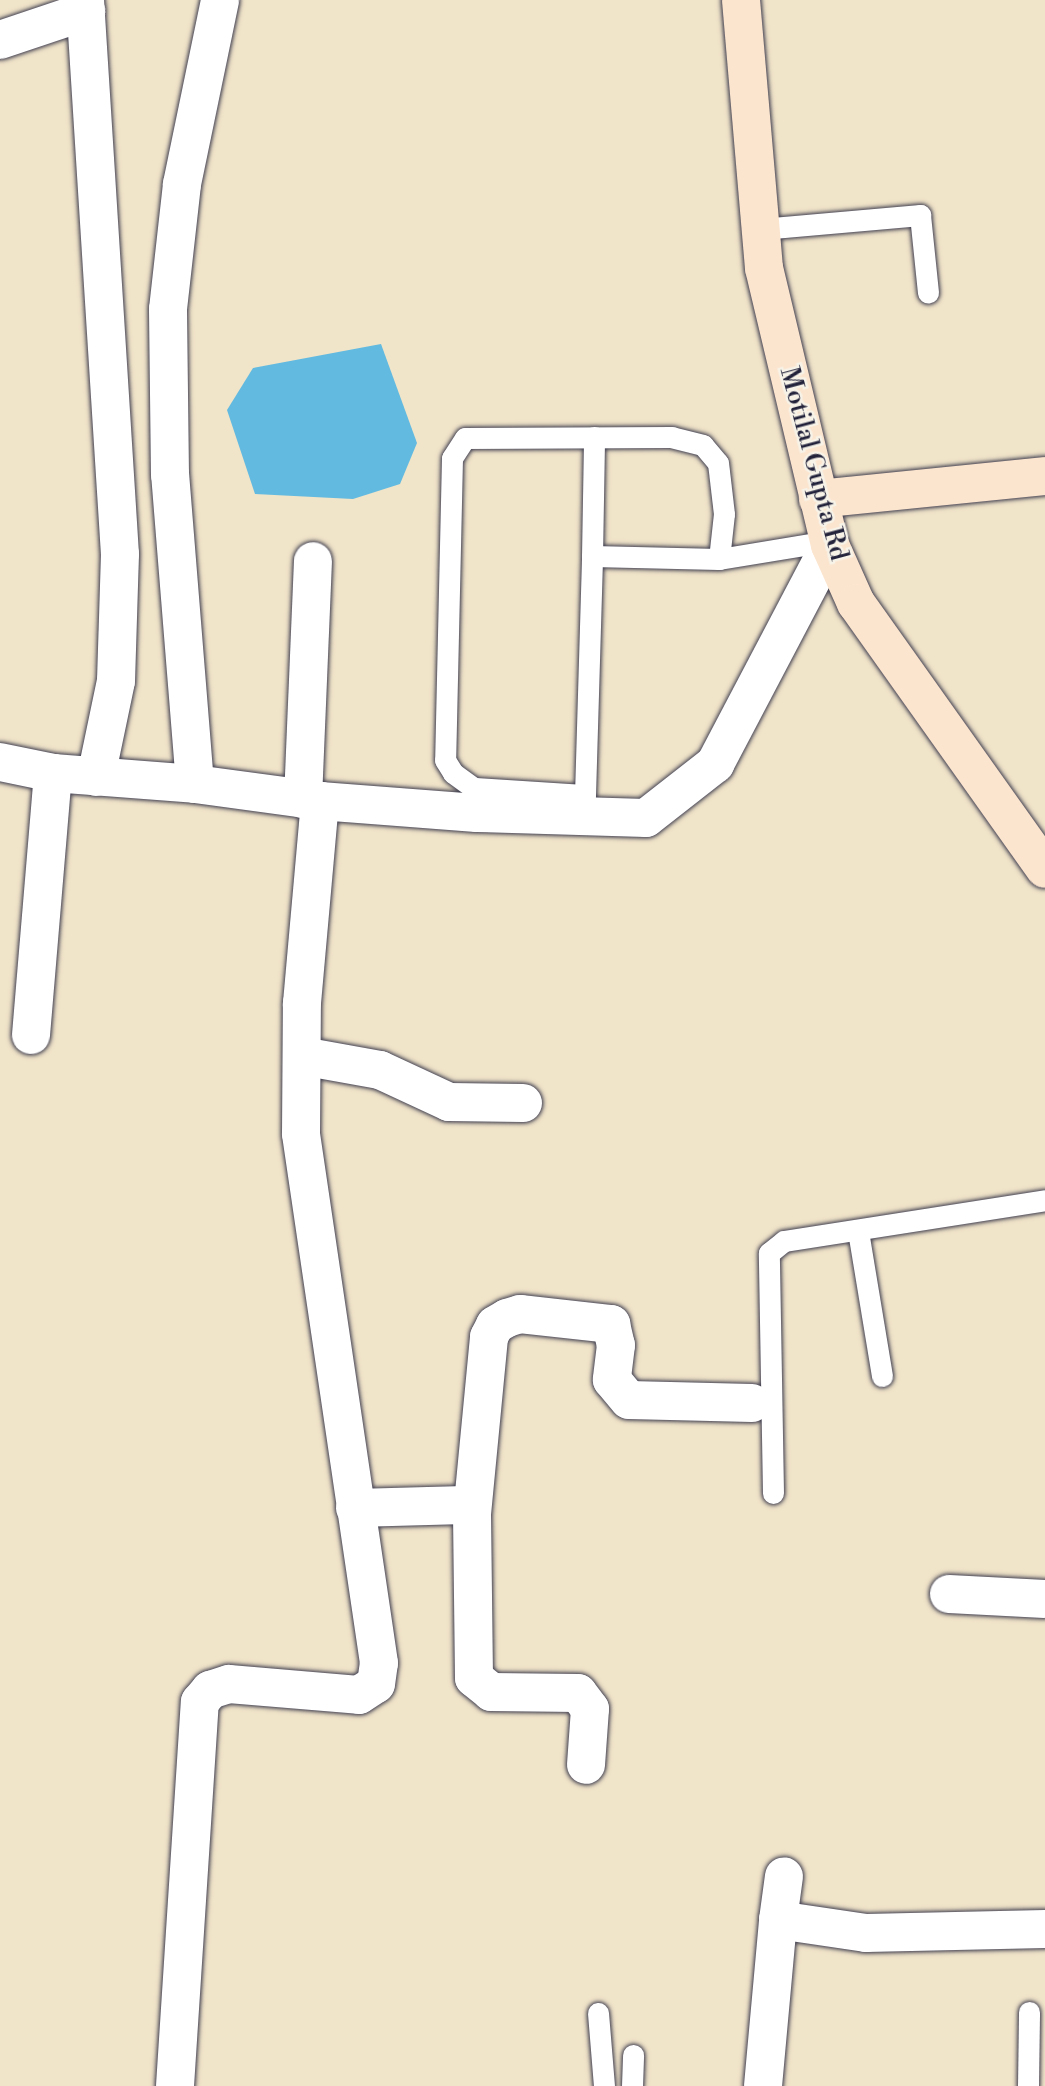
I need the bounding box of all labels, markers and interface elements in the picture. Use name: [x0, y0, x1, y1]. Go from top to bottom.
street label: Motilal Gupta Rd: [772, 364, 854, 564]

